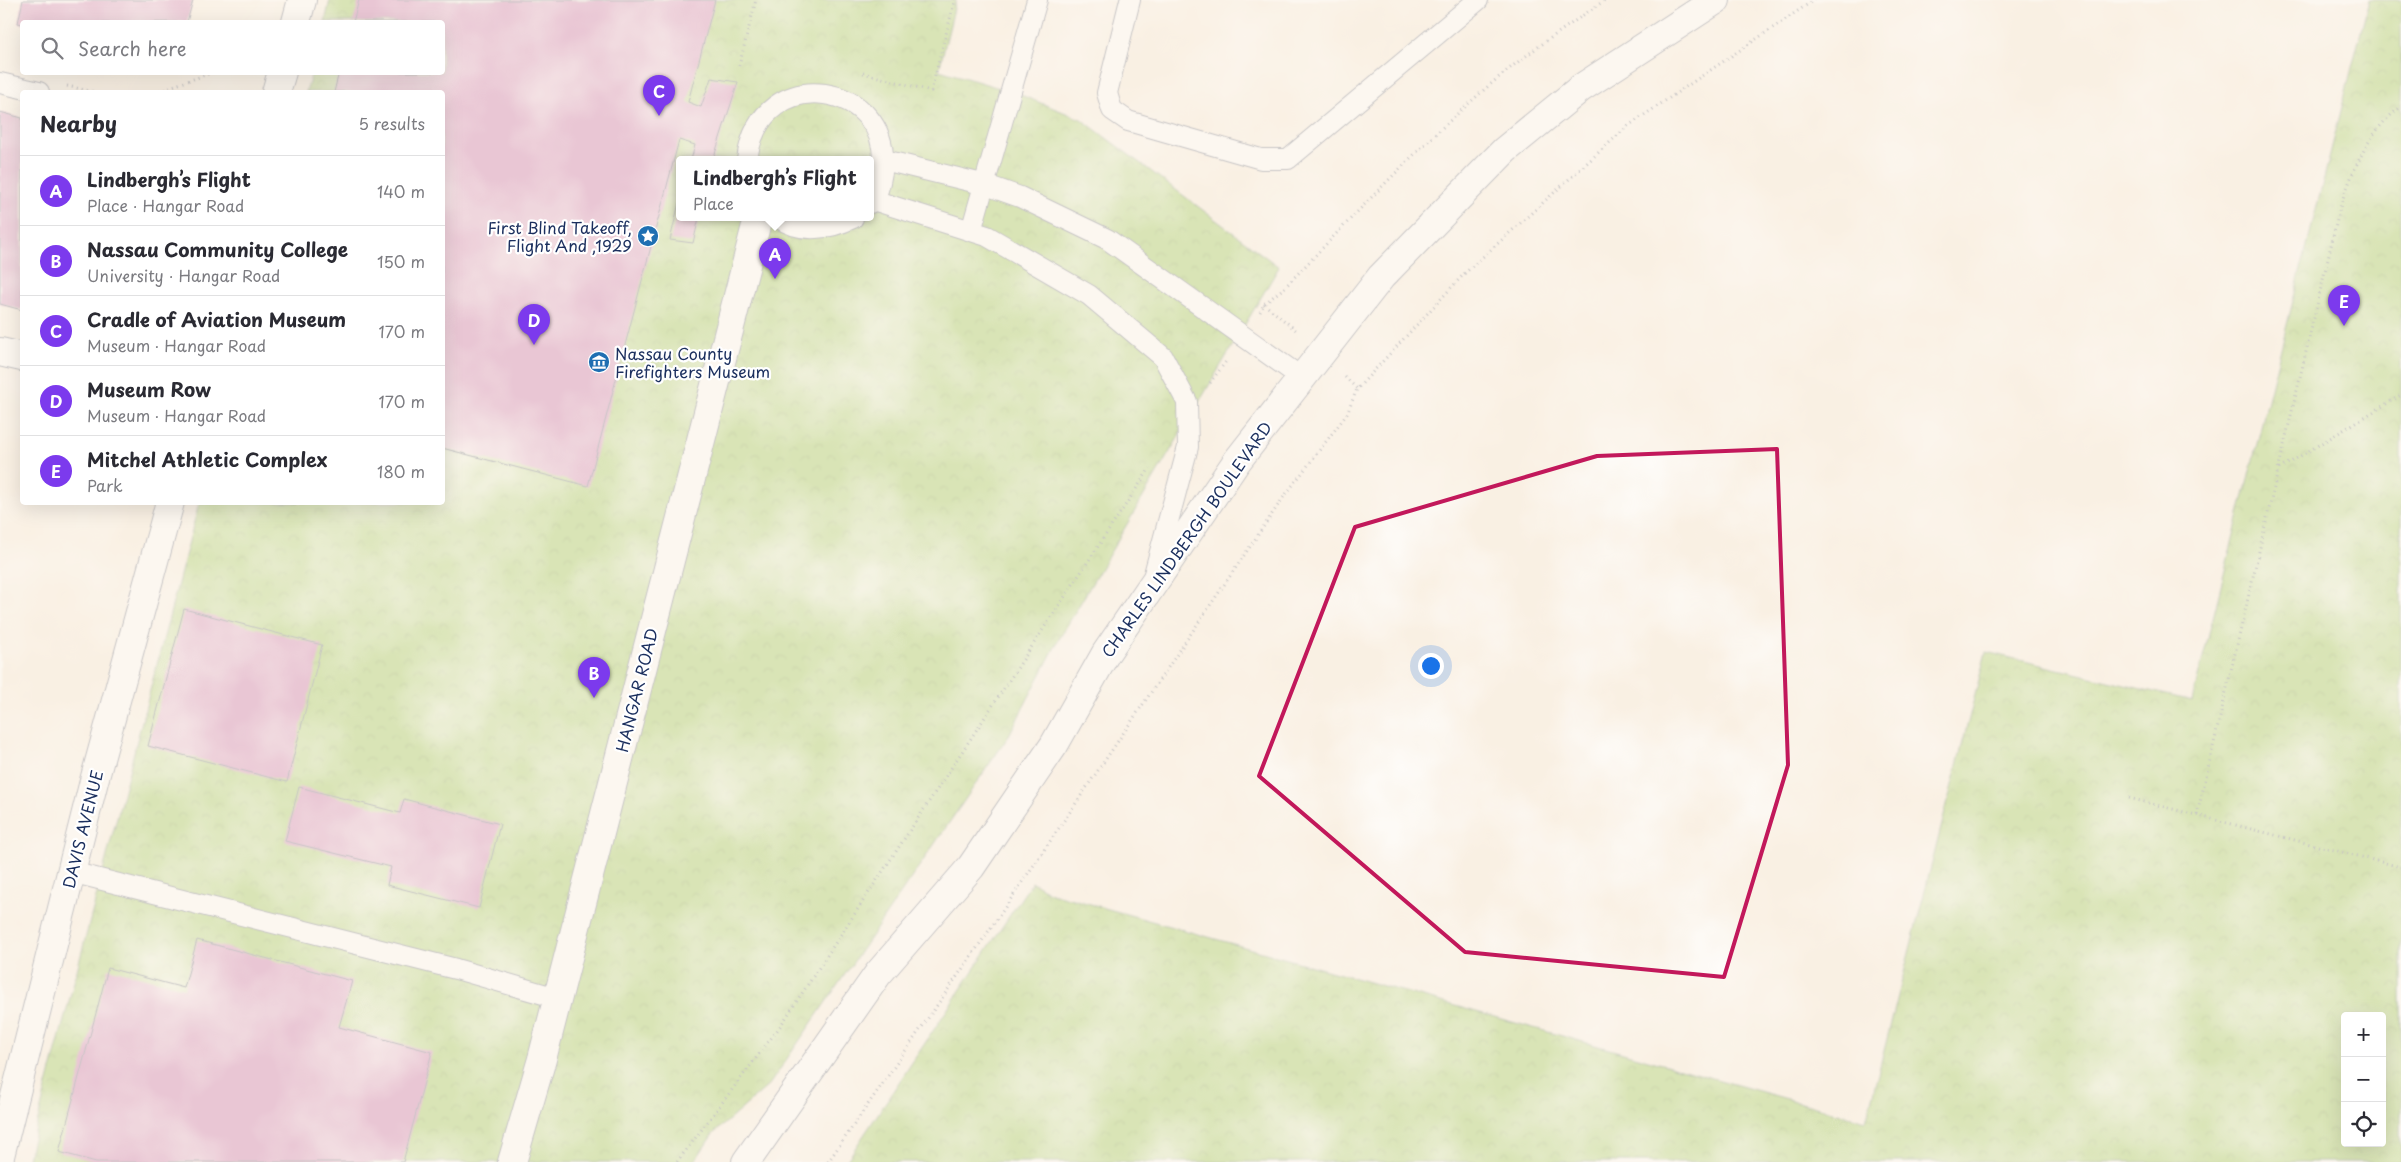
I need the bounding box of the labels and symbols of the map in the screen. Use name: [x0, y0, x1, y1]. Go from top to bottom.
pin: C: [643, 75, 675, 116]
place label: First Blind Takeoff, Flight And ,1929: [488, 215, 632, 257]
place icon: First Blind Takeoff, Flight And ,1929: [636, 224, 660, 248]
pin: A: [759, 238, 791, 279]
pin: E: [2328, 285, 2360, 326]
pin: D: [518, 304, 550, 345]
place label: Nassau County Firefighters Museum: [615, 341, 770, 383]
museum icon: Nassau County Firefighters Museum: [587, 350, 611, 374]
street label: CHARLES LINDBERGH BOULEVARD: [1095, 416, 1277, 662]
street label: HANGAR ROAD: [609, 626, 663, 754]
your location: [1418, 653, 1444, 679]
pin: B: [578, 657, 610, 698]
street label: DAVIS AVENUE: [56, 767, 108, 891]

